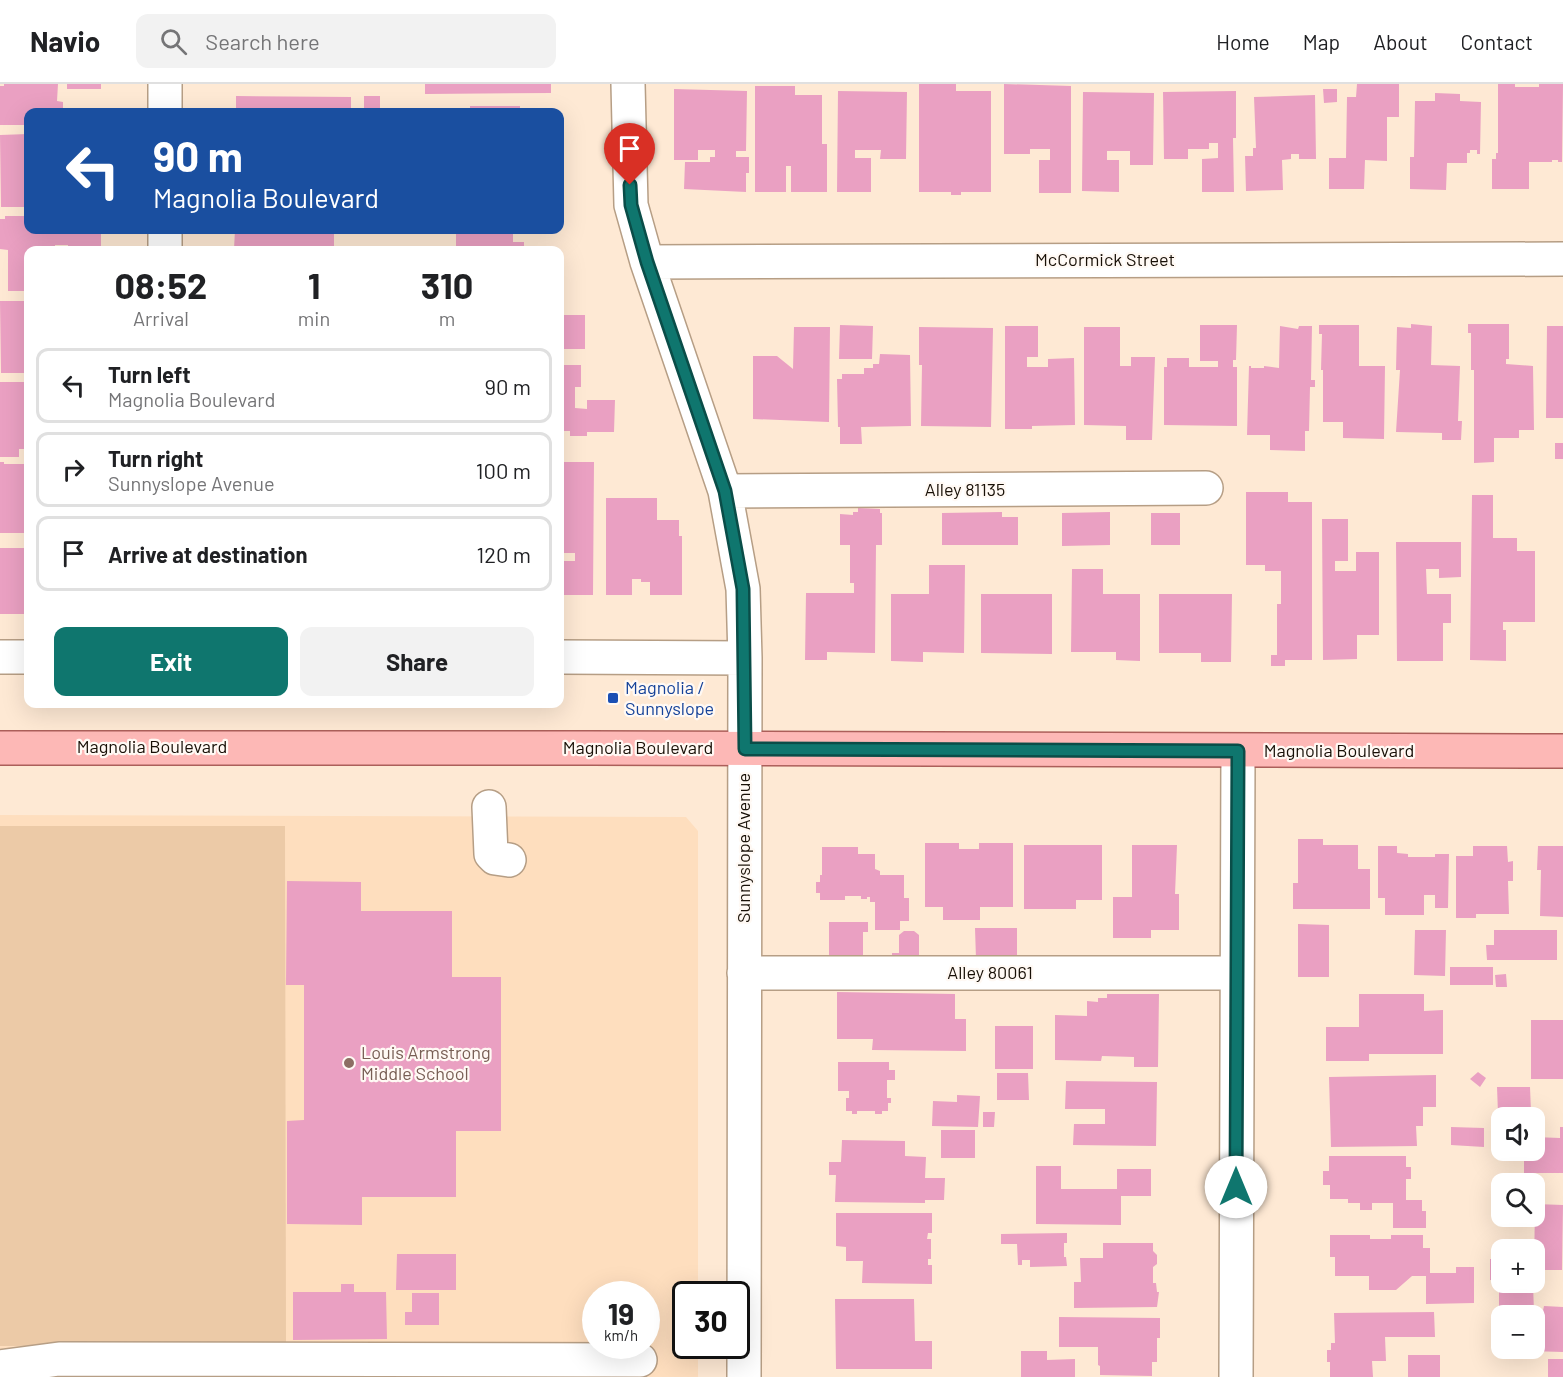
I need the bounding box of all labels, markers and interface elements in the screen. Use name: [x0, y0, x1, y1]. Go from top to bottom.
search box: [136, 14, 556, 68]
text: Navio: [30, 24, 100, 58]
icon: search: [157, 25, 190, 58]
text: Search here: [205, 28, 320, 54]
text: Home: [1216, 29, 1270, 54]
text: Map: [1303, 29, 1340, 54]
text: About: [1373, 29, 1428, 54]
text: Contact: [1461, 29, 1533, 54]
pin: [604, 123, 655, 185]
text: 90 m: [153, 130, 243, 180]
icon: left: [54, 132, 132, 210]
icon: arrive: [613, 132, 646, 165]
text: Magnolia Boulevard: [153, 181, 379, 213]
street label: McCormick Street: [1035, 248, 1175, 270]
text: 08:52: [115, 263, 207, 306]
text: 1: [308, 263, 320, 306]
text: 310: [421, 263, 473, 306]
text: Arrival: [133, 306, 189, 330]
text: min: [298, 306, 330, 330]
text: m: [439, 306, 455, 330]
text: Turn left: [108, 361, 191, 387]
icon: left: [57, 369, 90, 402]
text: 90 m: [485, 373, 531, 399]
text: Magnolia Boulevard: [108, 387, 275, 411]
text: Turn right: [108, 445, 203, 471]
icon: right: [57, 453, 90, 486]
text: 100 m: [476, 457, 531, 483]
text: Sunnyslope Avenue: [108, 471, 275, 495]
street label: Alley 81135: [925, 478, 1005, 500]
icon: arrive: [57, 537, 90, 570]
text: Arrive at destination: [108, 541, 307, 567]
text: 120 m: [476, 541, 531, 567]
button: Exit: [54, 627, 288, 696]
button: Share: [300, 627, 534, 696]
place label: Magnolia / Sunnyslope: [625, 676, 714, 719]
marker: Magnolia / Sunnyslope: [606, 691, 620, 705]
street label: Magnolia Boulevard: [77, 735, 227, 757]
street label: Magnolia Boulevard: [563, 736, 713, 758]
street label: Magnolia Boulevard: [1264, 739, 1414, 761]
street label: Sunnyslope Avenue: [732, 773, 754, 923]
street label: Alley 80061: [947, 961, 1033, 983]
place label: Louis Armstrong Middle School: [361, 1041, 491, 1084]
marker: Louis Armstrong Middle School: [342, 1056, 356, 1070]
map controls: [1491, 1107, 1545, 1359]
button: sound: [1491, 1107, 1545, 1161]
position arrow: [1204, 1155, 1268, 1219]
button: search: [1491, 1173, 1545, 1227]
button: +: [1491, 1239, 1545, 1293]
speed limit sign: 30: [672, 1281, 750, 1359]
text: 19: [608, 1295, 634, 1331]
button: −: [1491, 1305, 1545, 1359]
text: km/h: [604, 1326, 638, 1344]

